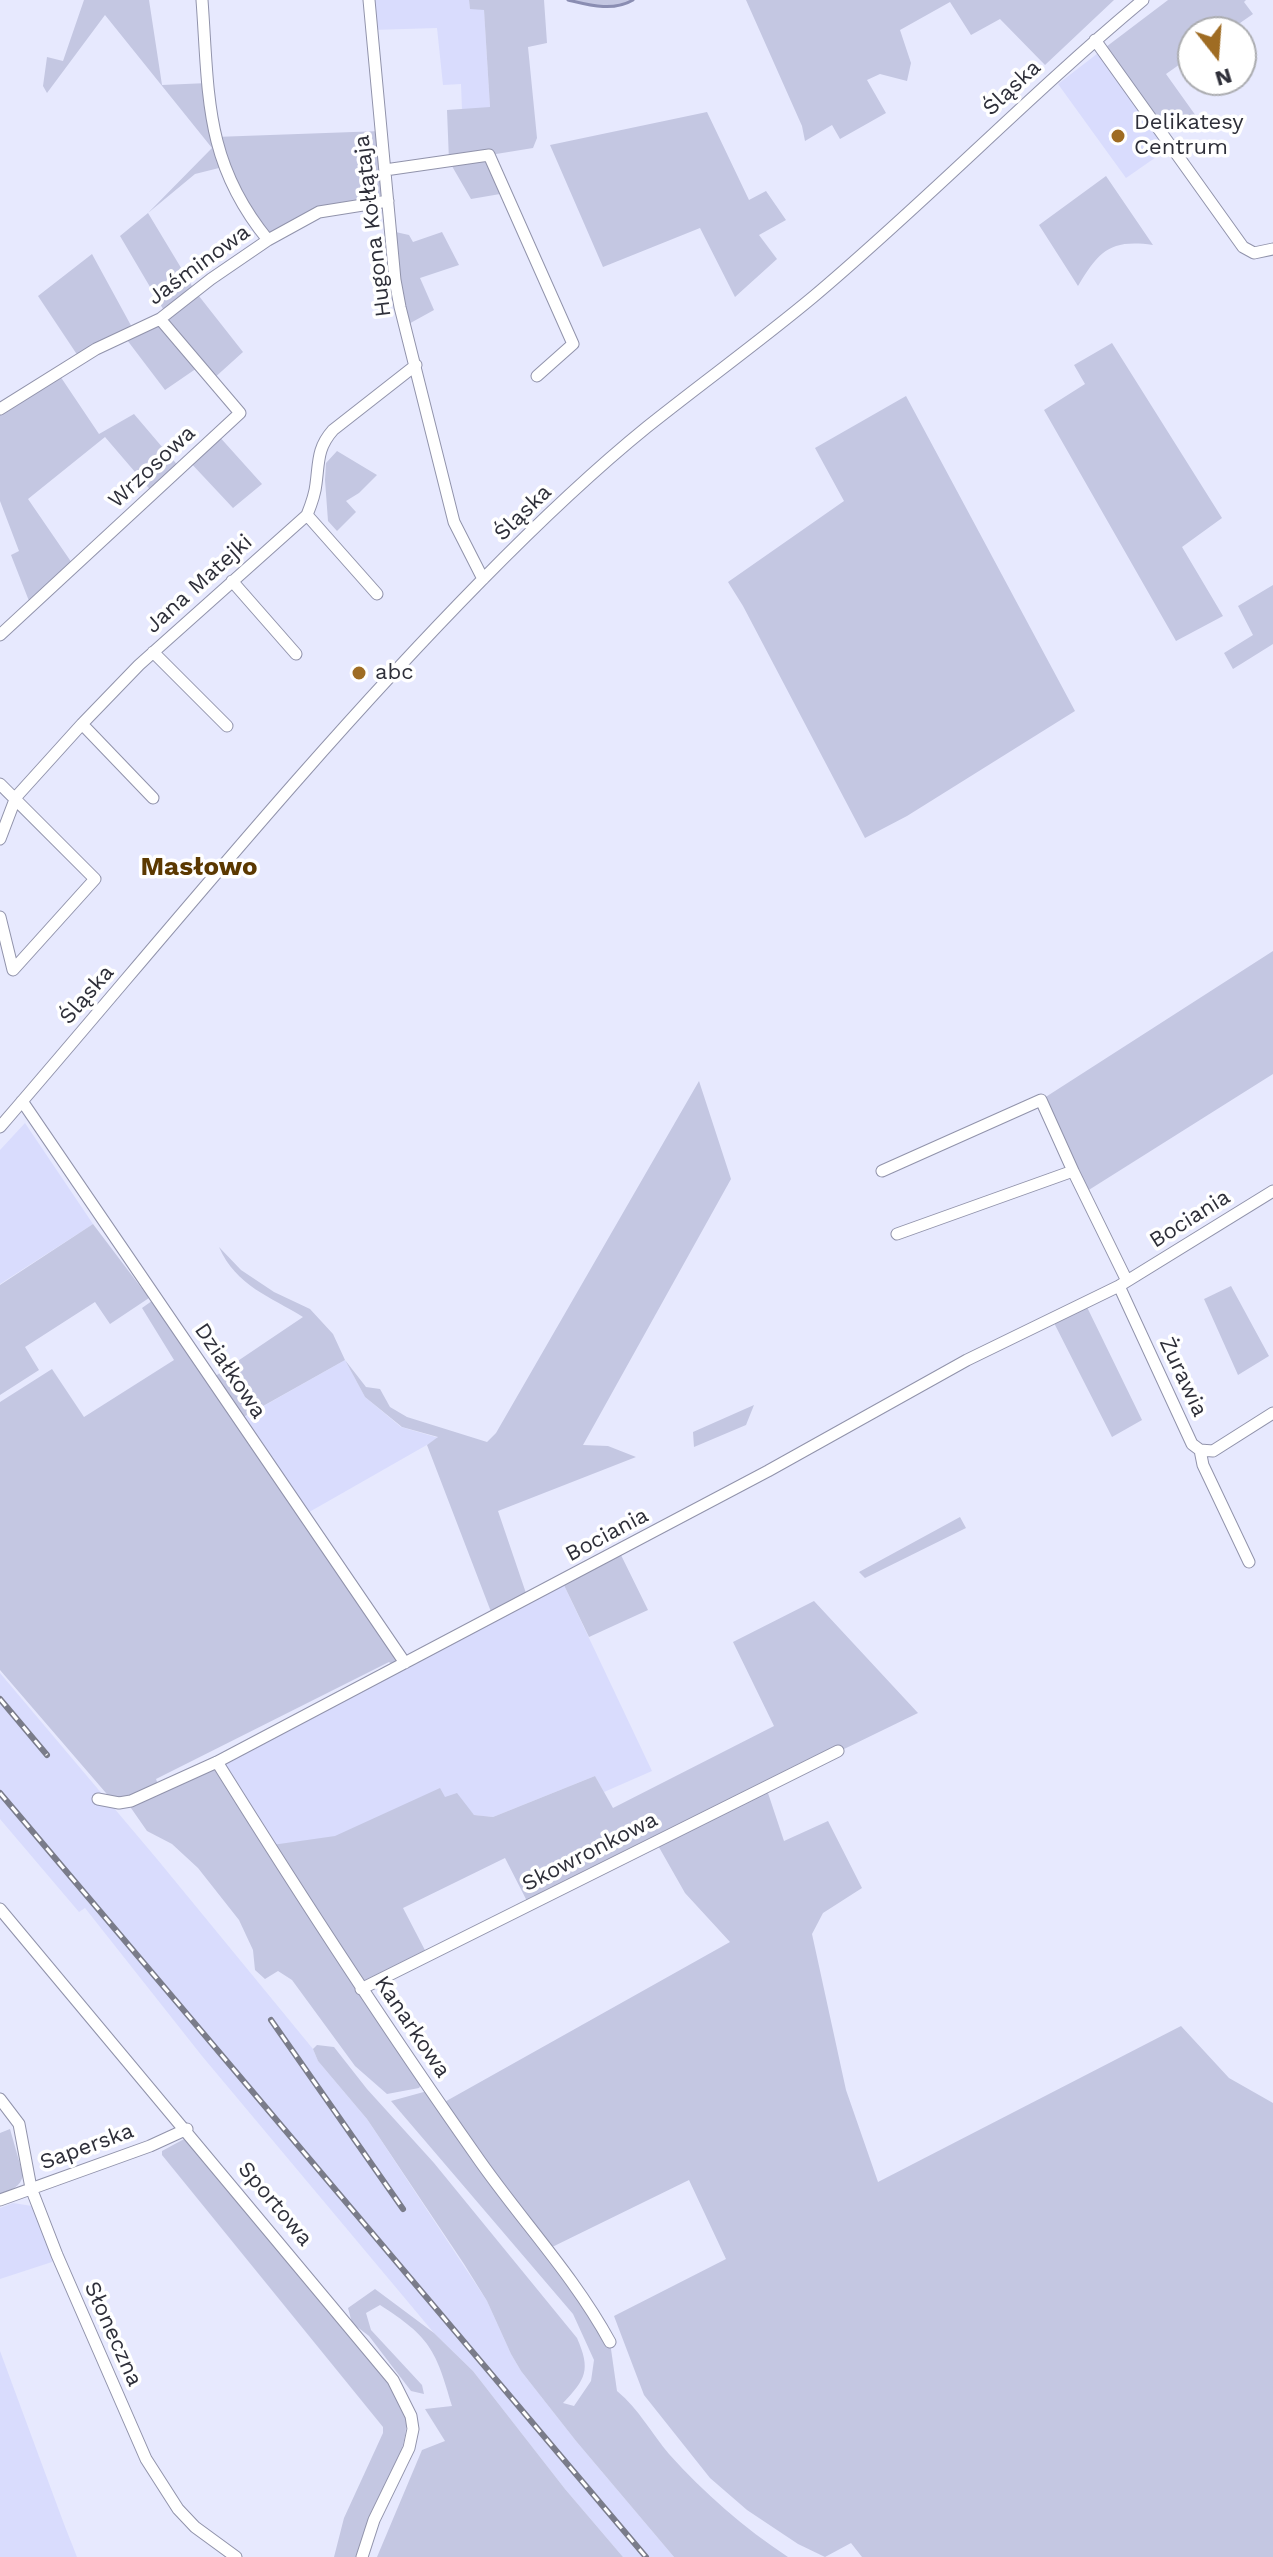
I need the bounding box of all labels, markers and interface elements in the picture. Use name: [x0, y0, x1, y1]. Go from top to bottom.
north arrow: [1177, 16, 1257, 96]
street label: Śląska: [978, 55, 1046, 121]
text: N: [1212, 63, 1235, 92]
place label: Delikatesy Centrum: [1134, 110, 1244, 162]
marker: Delikatesy Centrum: [1109, 127, 1127, 145]
street label: Hugona Kołłątaja: [349, 134, 397, 318]
street label: Jaśminowa: [143, 219, 255, 311]
street label: Wrzosowa: [103, 420, 201, 514]
street label: Śląska: [489, 479, 557, 547]
street label: Jana Matejki: [140, 529, 258, 639]
place label: abc: [375, 660, 414, 686]
marker: abc: [350, 664, 368, 682]
district label: Masłowo: [141, 851, 257, 883]
street label: Śląska: [54, 960, 120, 1030]
street label: Bociania: [1145, 1184, 1235, 1254]
street label: Działkowa: [188, 1318, 272, 1424]
street label: Żurawia: [1153, 1333, 1213, 1421]
street label: Bociania: [561, 1502, 653, 1568]
street label: Skowronkowa: [518, 1807, 662, 1897]
street label: Kanarkowa: [368, 1971, 456, 2083]
street label: Saperska: [37, 2118, 137, 2176]
street label: Sportowa: [232, 2156, 318, 2252]
street label: Słoneczna: [78, 2278, 148, 2390]

